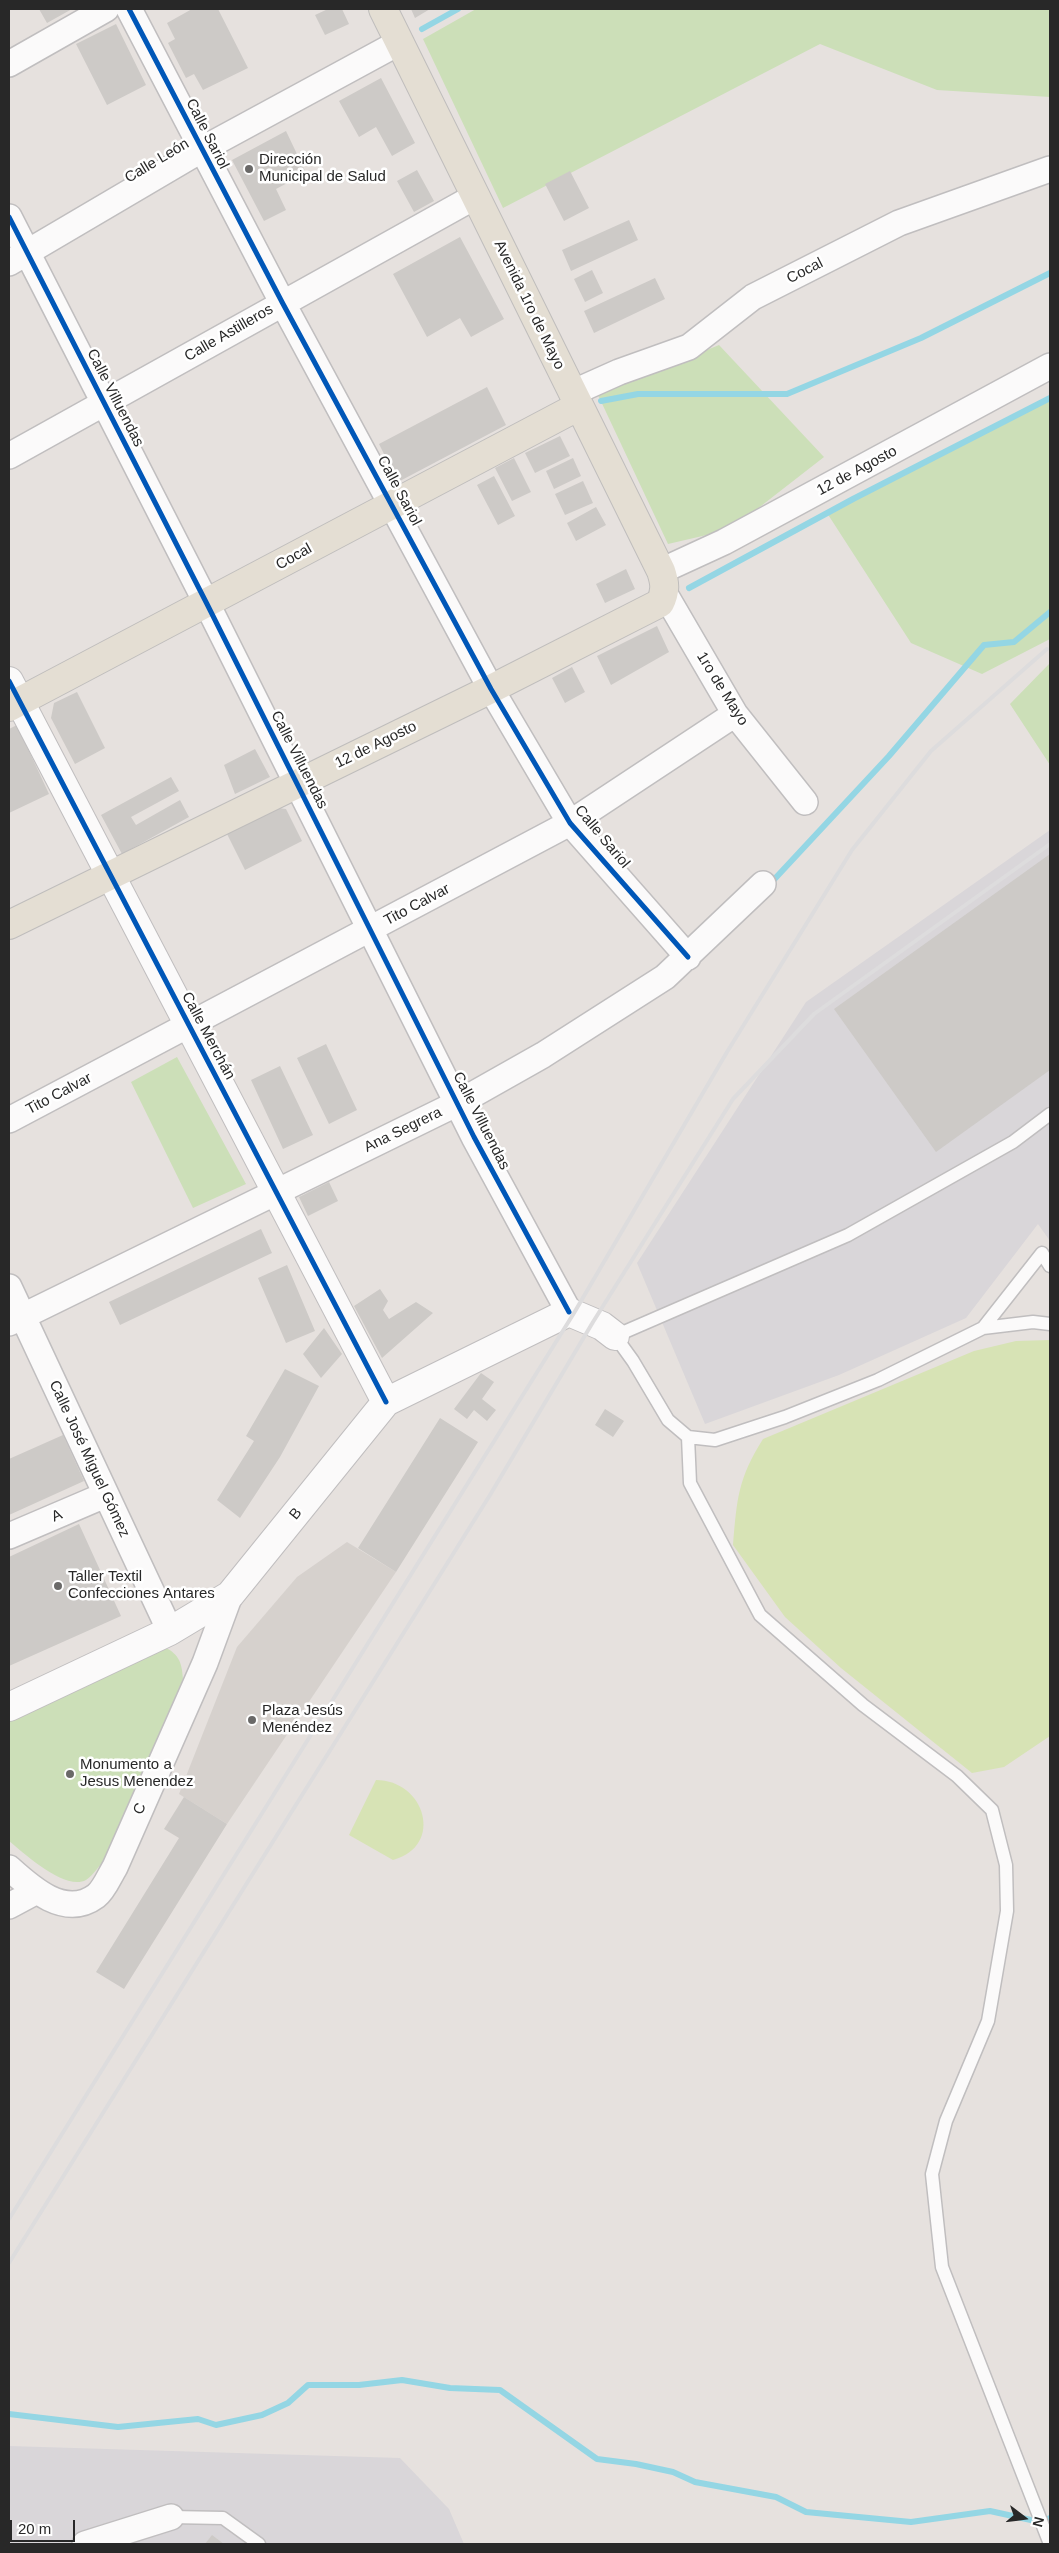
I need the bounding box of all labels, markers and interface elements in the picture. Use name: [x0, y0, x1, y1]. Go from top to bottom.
street label: Calle Sariol: [182, 96, 232, 172]
street label: Calle León: [122, 135, 192, 187]
place label: Dirección Municipal de Salud: [259, 151, 386, 186]
marker: Dirección Municipal de Salud: [243, 163, 255, 175]
street label: Avenida 1ro de Mayo: [490, 237, 568, 373]
street label: Cocal: [784, 254, 826, 288]
street label: Calle Astilleros: [182, 300, 276, 366]
street label: Calle Villuendas: [83, 346, 147, 450]
street label: 12 de Agosto: [814, 442, 900, 500]
street label: Calle Sariol: [373, 453, 425, 529]
street label: Cocal: [273, 540, 315, 574]
street label: 1ro de Mayo: [692, 649, 752, 729]
street label: Calle Villuendas: [267, 708, 331, 812]
street label: 12 de Agosto: [332, 718, 420, 772]
street label: Calle Sariol: [570, 802, 634, 872]
street label: Tito Calvar: [381, 880, 453, 930]
street label: Calle Merchán: [177, 989, 239, 1083]
street label: Tito Calvar: [23, 1069, 95, 1119]
street label: Calle Villuendas: [449, 1069, 513, 1173]
street label: Ana Segrera: [361, 1103, 445, 1157]
street label: Calle José Miguel Gómez: [45, 1378, 133, 1540]
street label: B: [286, 1504, 306, 1524]
street label: A: [49, 1506, 65, 1526]
place label: Taller Textil Confecciones Antares: [68, 1568, 215, 1603]
marker: Taller Textil Confecciones Antares: [52, 1580, 64, 1592]
place label: Plaza Jesús Menéndez: [262, 1702, 343, 1737]
marker: Plaza Jesús Menéndez: [246, 1714, 258, 1726]
place label: Monumento a Jesus Menendez: [80, 1756, 193, 1791]
marker: Monumento a Jesus Menendez: [64, 1768, 76, 1780]
street label: C: [130, 1800, 150, 1818]
north arrow: [999, 2493, 1049, 2543]
scale bar: [12, 2510, 78, 2542]
text: N: [1029, 2515, 1048, 2529]
text: 20 m: [18, 2520, 51, 2537]

